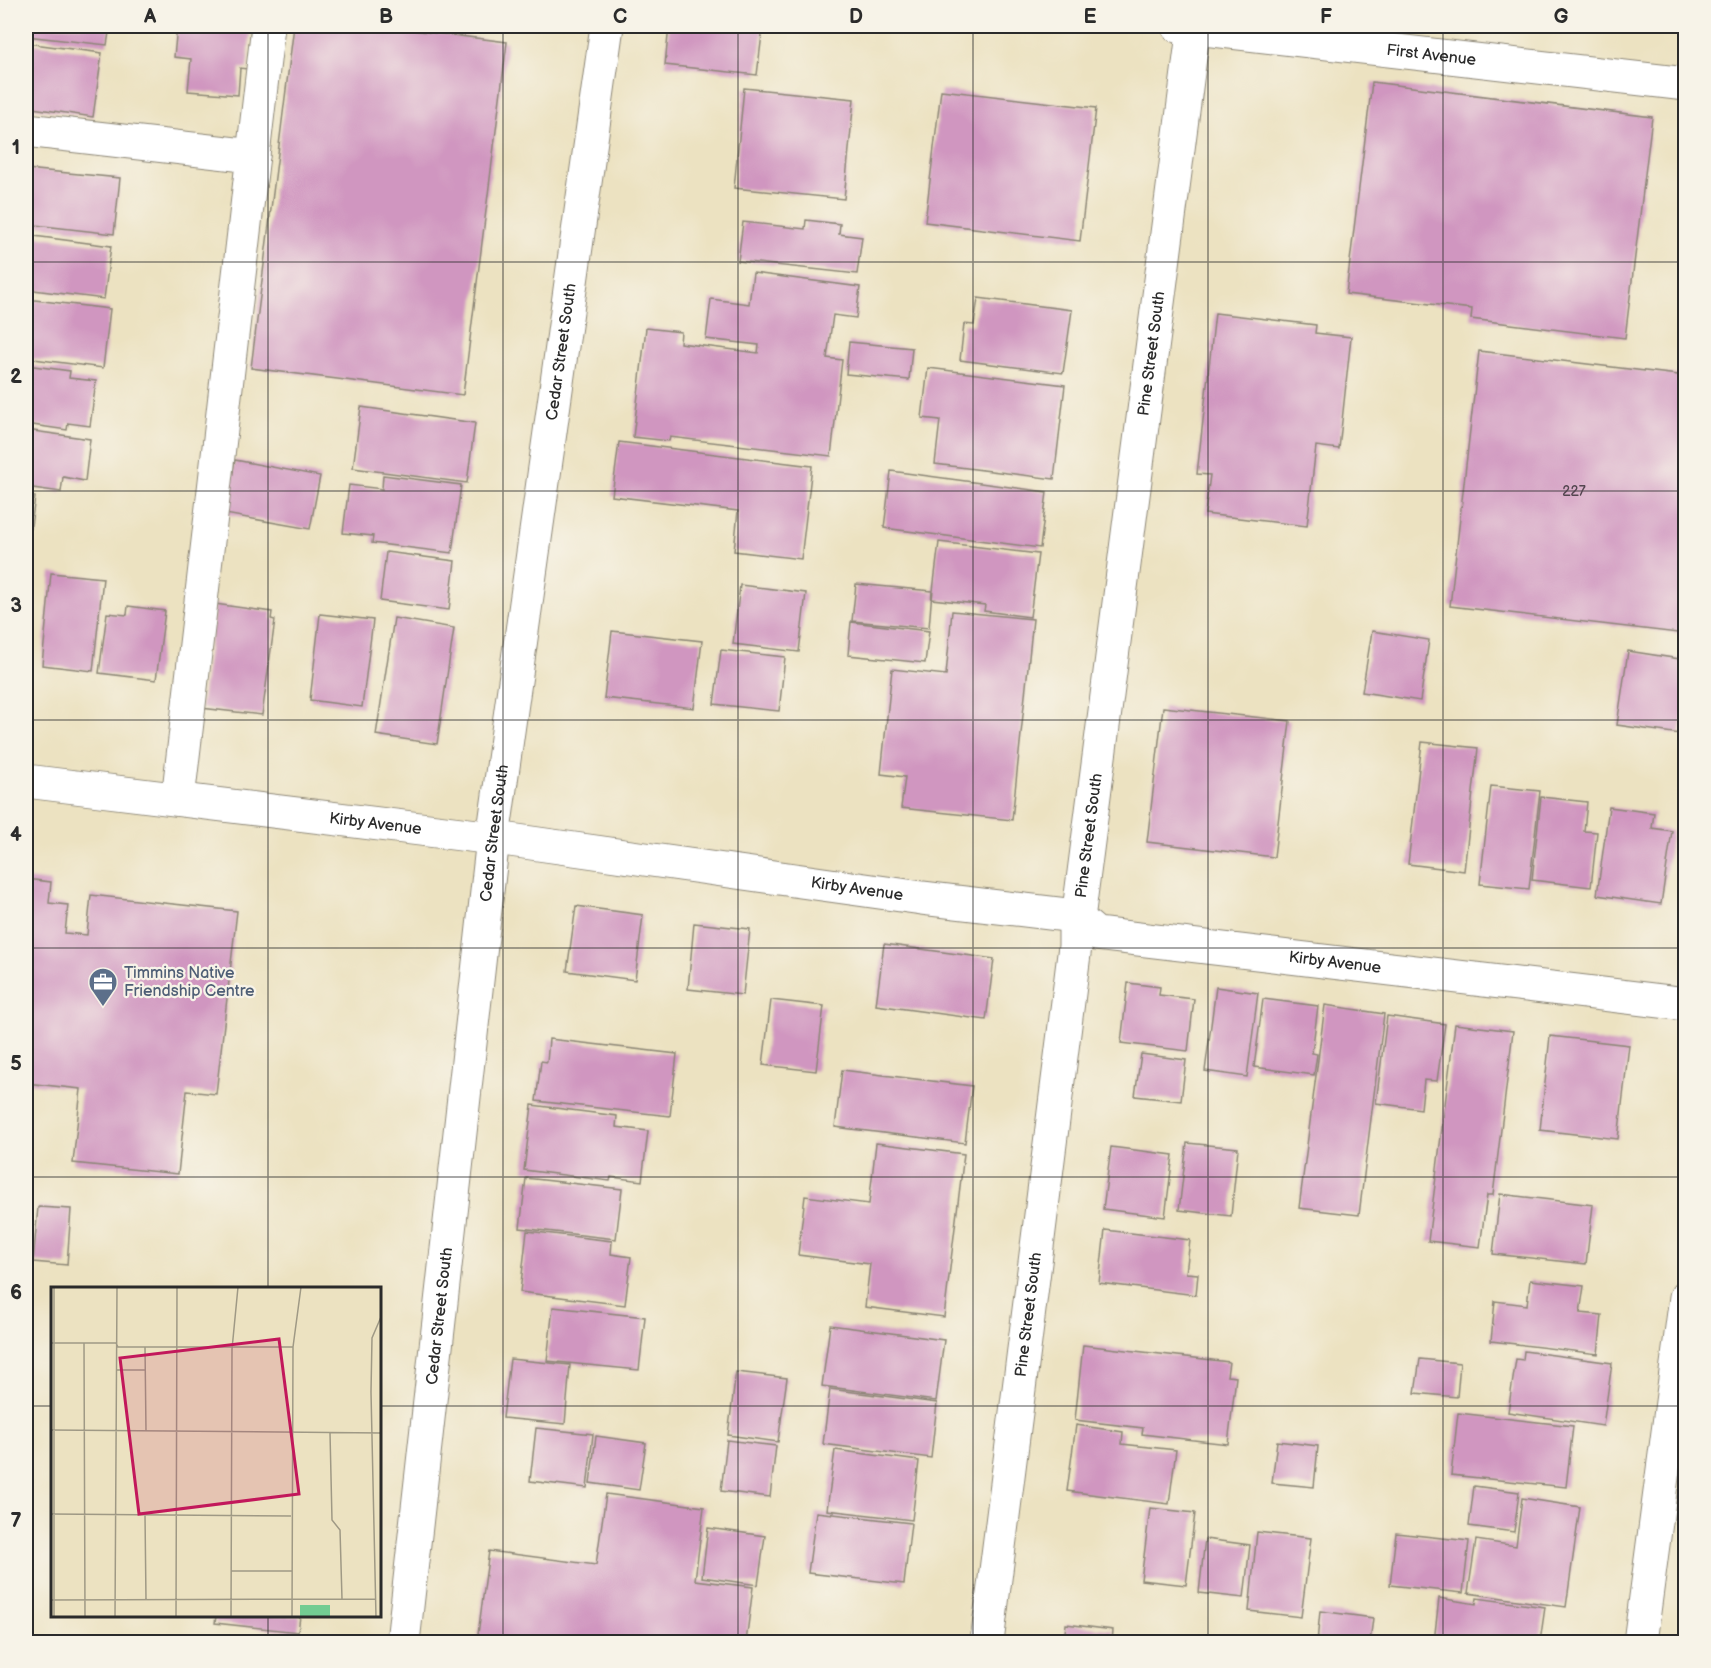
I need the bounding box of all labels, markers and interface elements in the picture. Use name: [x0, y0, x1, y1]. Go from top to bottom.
text: A: [143, 5, 157, 29]
text: B: [379, 5, 393, 29]
text: C: [613, 5, 627, 29]
text: D: [849, 5, 863, 29]
text: E: [1084, 5, 1097, 29]
text: F: [1320, 5, 1332, 29]
text: G: [1554, 5, 1569, 29]
street label: First Avenue: [1386, 40, 1478, 70]
text: 1: [12, 136, 20, 160]
street label: Cedar Street South: [542, 282, 580, 422]
street label: Pine Street South: [1134, 290, 1169, 417]
text: 2: [10, 365, 22, 389]
house number: 227: [1562, 483, 1586, 500]
text: 3: [10, 594, 22, 618]
street label: Cedar Street South: [476, 763, 513, 903]
street label: Pine Street South: [1071, 772, 1106, 899]
street label: Kirby Avenue: [328, 809, 423, 839]
text: 4: [10, 823, 22, 847]
street label: Kirby Avenue: [810, 873, 905, 905]
street label: Kirby Avenue: [1288, 947, 1383, 977]
place label: Timmins Native Friendship Centre: [124, 964, 255, 1001]
office icon: Timmins Native Friendship Centre: [87, 966, 119, 1008]
text: 5: [10, 1052, 22, 1076]
street label: Cedar Street South: [422, 1246, 457, 1386]
street label: Pine Street South: [1011, 1251, 1046, 1378]
text: 6: [10, 1281, 22, 1305]
inset map: [51, 1287, 381, 1617]
text: 7: [10, 1509, 22, 1533]

